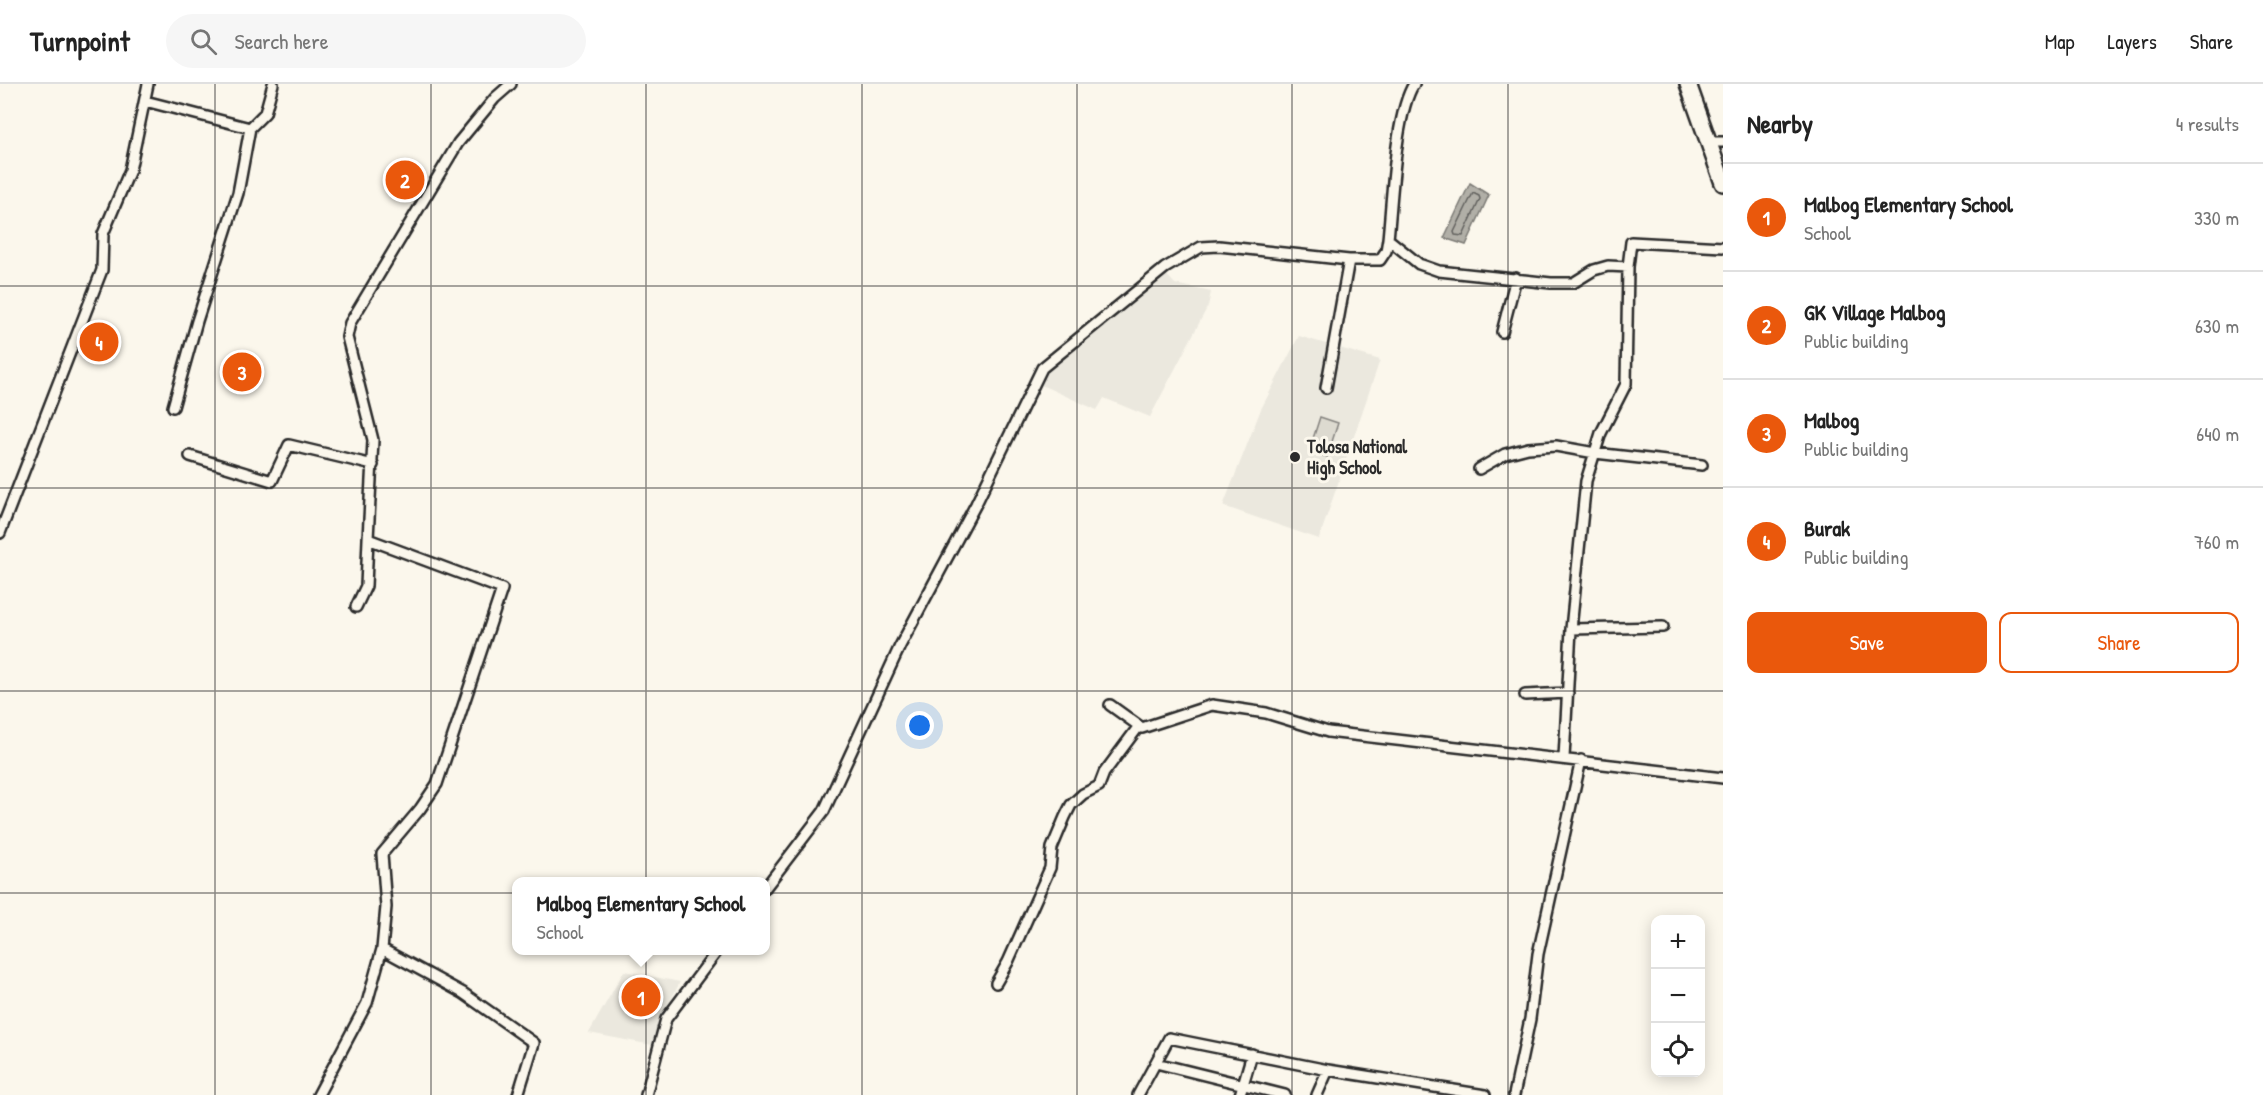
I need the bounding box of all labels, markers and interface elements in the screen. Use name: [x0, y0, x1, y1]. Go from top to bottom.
search box: [166, 14, 586, 68]
text: Turnpoint: [30, 22, 130, 60]
icon: search: [187, 25, 220, 58]
text: Search here: [235, 26, 329, 56]
text: Map: [2045, 27, 2074, 56]
text: Layers: [2107, 27, 2157, 56]
text: Share: [2190, 27, 2233, 56]
text: Nearby: [1747, 106, 1813, 141]
text: 4 results: [2176, 110, 2239, 137]
pin: 2: [386, 158, 424, 202]
text: Malbog Elementary School: [1804, 189, 2013, 219]
text: 1: [1763, 204, 1770, 231]
text: 330 m: [2194, 204, 2239, 231]
text: School: [1804, 219, 1851, 246]
text: GK Village Malbog: [1804, 297, 1945, 327]
text: 2: [1762, 312, 1771, 339]
text: 630 m: [2195, 312, 2239, 339]
pin: 4: [80, 320, 118, 364]
text: Public building: [1804, 327, 1908, 354]
pin: 3: [222, 350, 262, 394]
text: Malbog: [1804, 405, 1859, 435]
text: 3: [1762, 420, 1771, 447]
text: 640 m: [2196, 420, 2239, 447]
place label: Tolosa National High School: [1306, 434, 1408, 481]
text: Public building: [1804, 435, 1908, 462]
marker: Tolosa National High School: [1288, 450, 1302, 464]
text: Burak: [1804, 513, 1850, 543]
text: 4: [1763, 528, 1770, 555]
text: 760 m: [2194, 528, 2239, 555]
text: Public building: [1804, 543, 1908, 570]
button: Save: [1747, 612, 1987, 673]
button: Share: [1999, 612, 2239, 673]
your location: [905, 711, 934, 740]
popup: [512, 877, 770, 955]
text: Malbog Elementary School: [537, 888, 745, 918]
map controls: [1651, 915, 1705, 1077]
button: +: [1651, 915, 1705, 969]
text: School: [537, 918, 583, 945]
button: −: [1651, 969, 1705, 1023]
pin: 1: [622, 974, 660, 1020]
button: locate: [1651, 1023, 1705, 1077]

